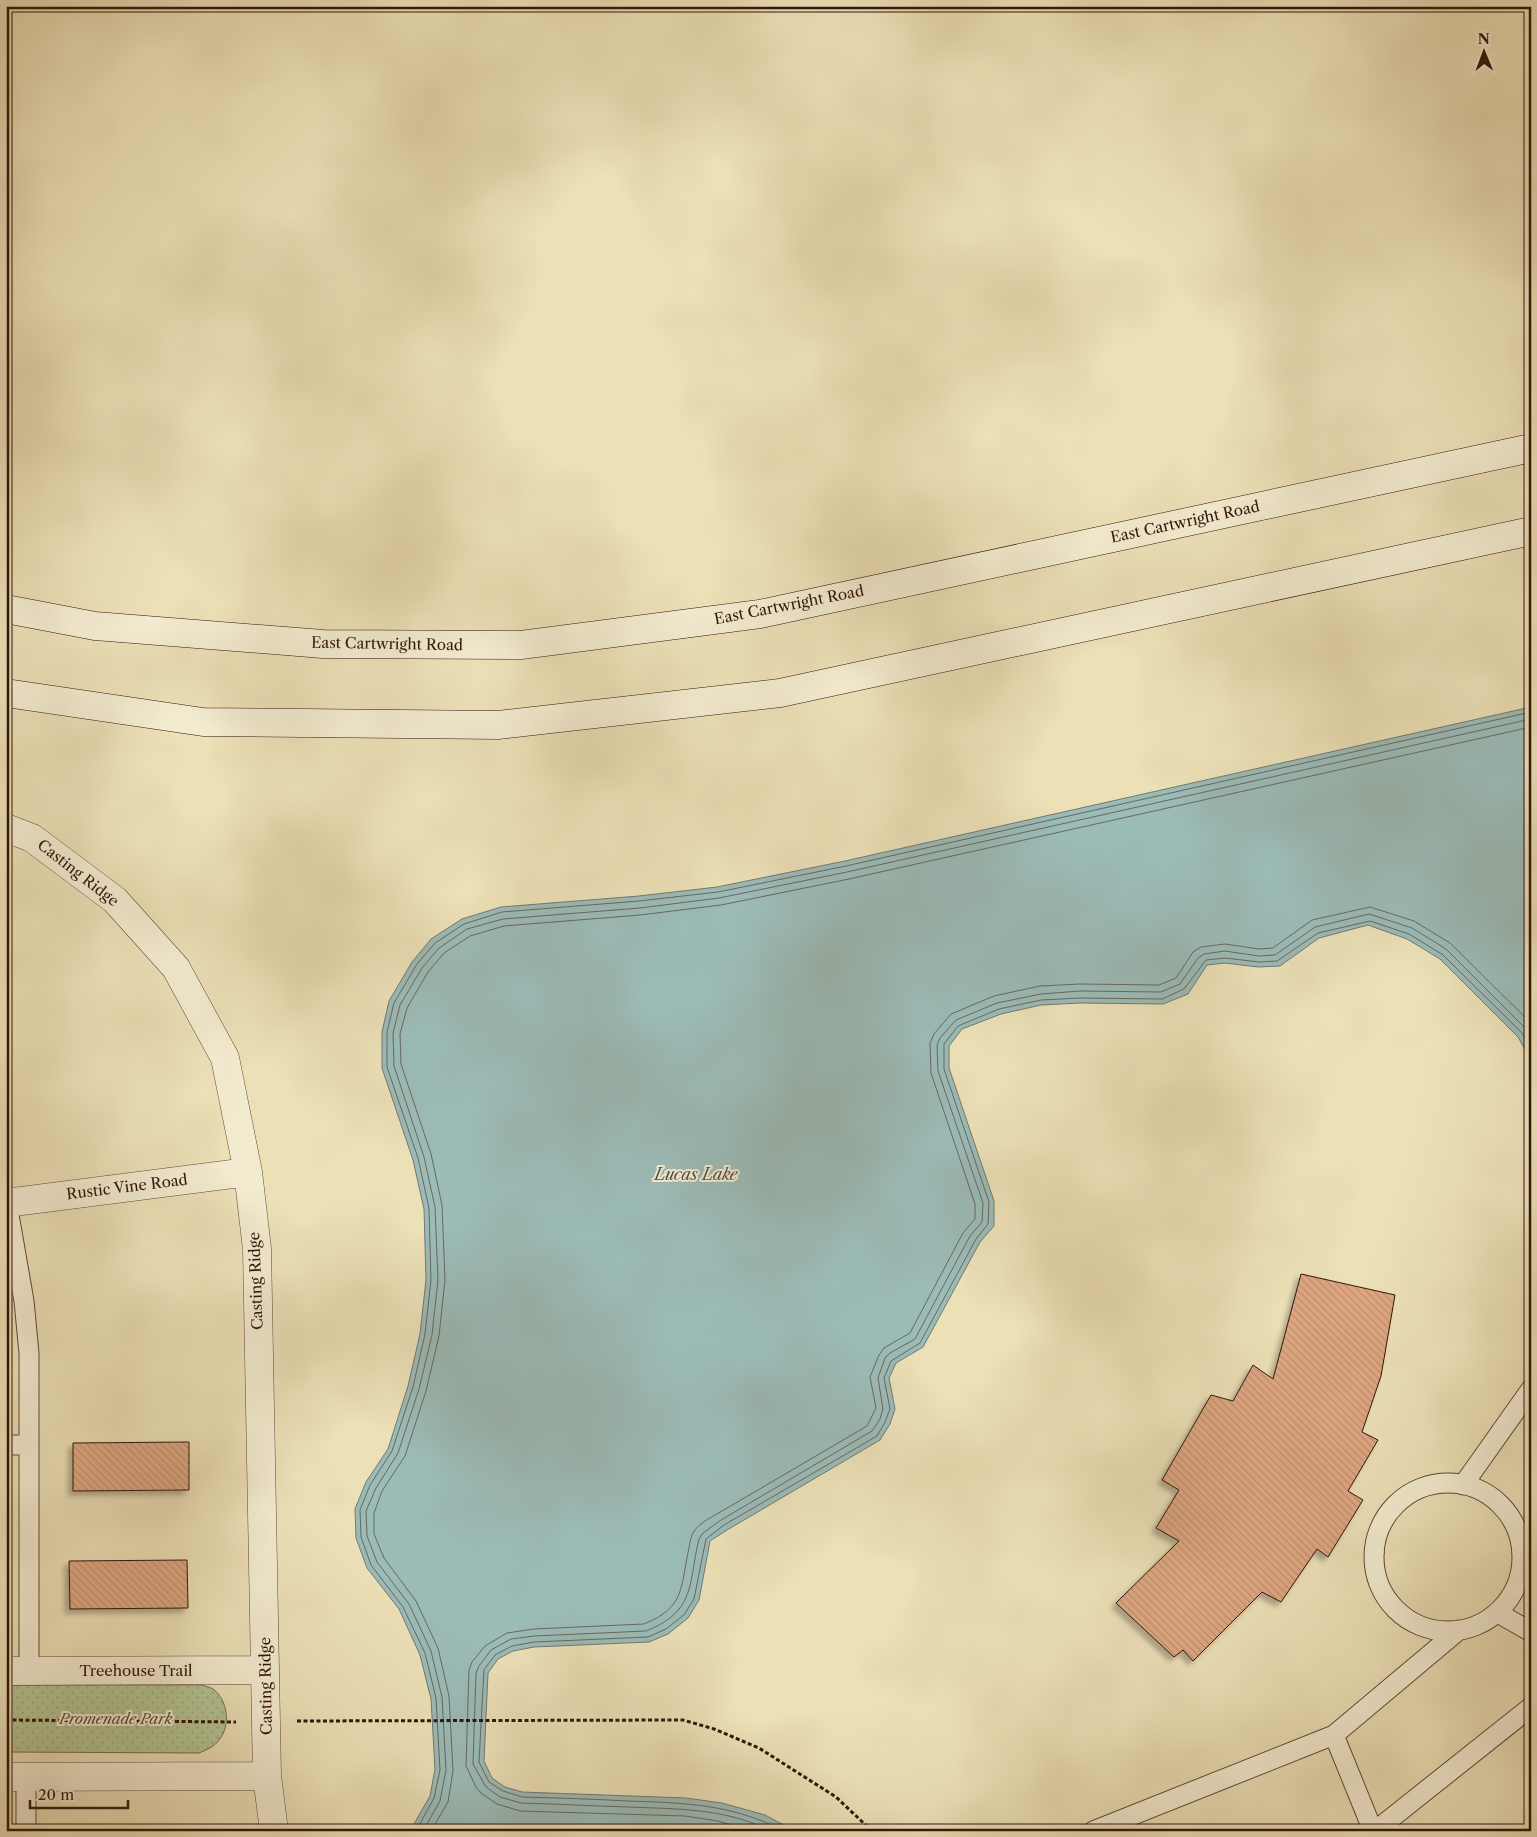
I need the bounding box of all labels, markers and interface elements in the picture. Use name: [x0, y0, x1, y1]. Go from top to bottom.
north arrow: [1460, 28, 1510, 78]
text: N: [1478, 30, 1490, 48]
street label: East Cartwright Road: [1109, 496, 1261, 547]
street label: East Cartwright Road: [712, 581, 865, 628]
street label: East Cartwright Road: [311, 633, 463, 654]
street label: Casting Ridge: [34, 835, 123, 910]
water label: Lucas Lake: [652, 1164, 739, 1184]
street label: Rustic Vine Road: [65, 1170, 189, 1203]
street label: Casting Ridge: [244, 1232, 267, 1330]
street label: Casting Ridge: [255, 1637, 276, 1735]
street label: Treehouse Trail: [79, 1661, 193, 1680]
park label: Promenade Park: [58, 1709, 173, 1728]
scale bar: [30, 1777, 128, 1809]
text: 20 m: [38, 1785, 74, 1804]

